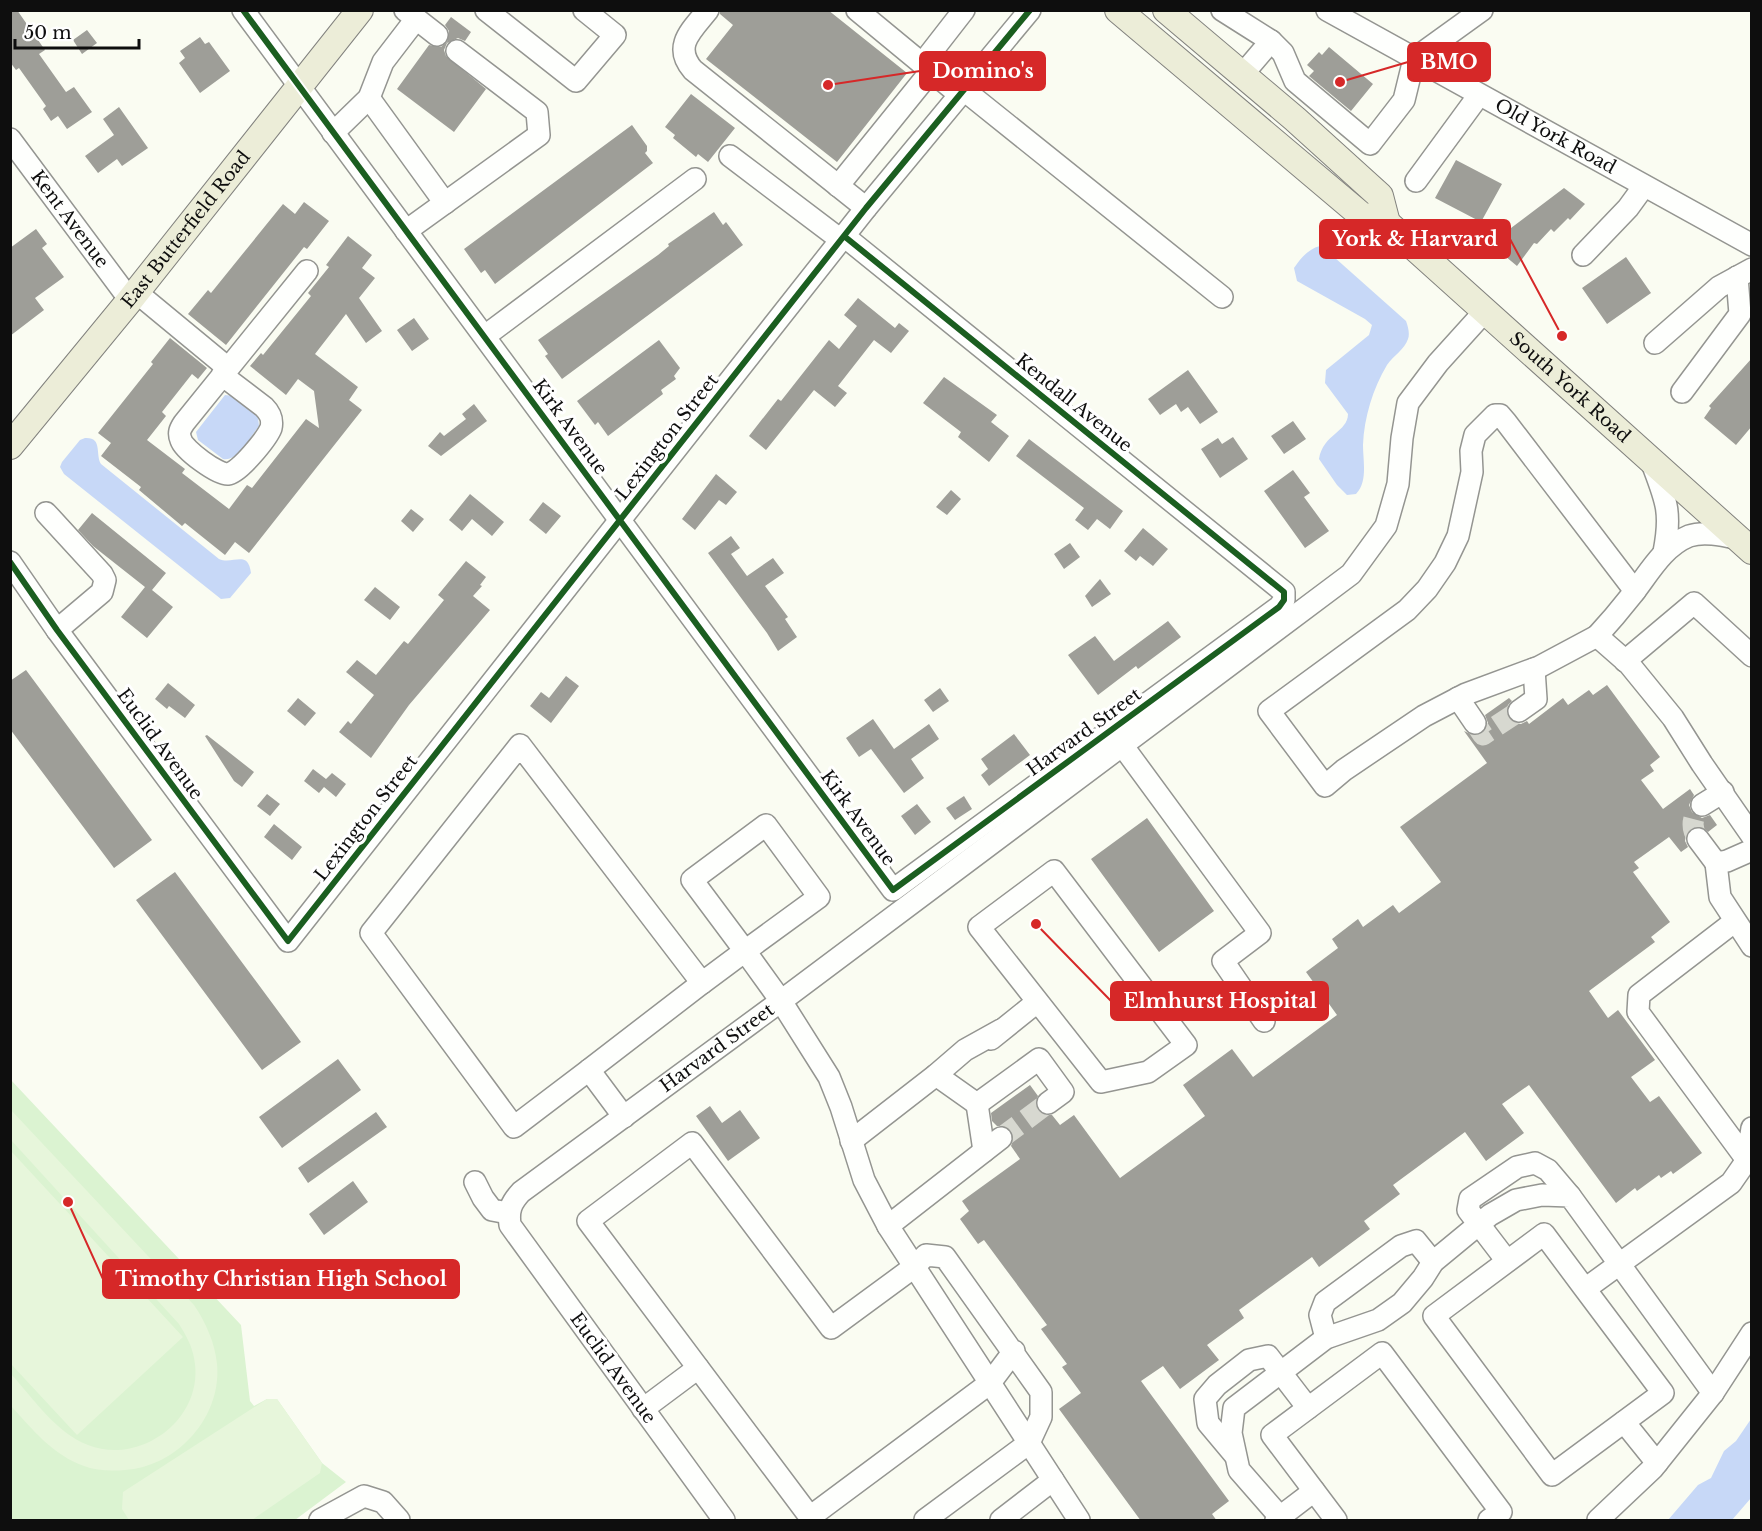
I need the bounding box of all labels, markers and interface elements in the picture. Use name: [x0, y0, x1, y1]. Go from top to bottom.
scale bar: [15, 12, 140, 50]
text: 50 m: [24, 22, 72, 44]
callout: BMO: [1408, 43, 1490, 81]
text: BMO: [1420, 50, 1478, 74]
callout: Domino's: [920, 52, 1045, 90]
text: Domino's: [932, 59, 1034, 83]
street label: Old York Road: [1491, 94, 1620, 179]
street label: East Butterfield Road: [117, 146, 255, 313]
street label: Kent Avenue: [26, 166, 113, 272]
callout: York & Harvard: [1320, 220, 1510, 258]
text: York & Harvard: [1331, 227, 1498, 251]
street label: South York Road: [1505, 327, 1635, 447]
street label: Kendall Avenue: [1011, 349, 1137, 457]
street label: Lexington Street: [611, 369, 723, 504]
street label: Kirk Avenue: [528, 375, 612, 479]
street label: Harvard Street: [1023, 683, 1146, 781]
street label: Euclid Avenue: [112, 684, 208, 804]
street label: Lexington Street: [310, 750, 422, 885]
street label: Kirk Avenue: [816, 766, 900, 870]
callout: Elmhurst Hospital: [1111, 982, 1328, 1020]
text: Elmhurst Hospital: [1123, 989, 1317, 1013]
street label: Harvard Street: [656, 999, 779, 1097]
callout: Timothy Christian High School: [103, 1260, 459, 1298]
text: Timothy Christian High School: [115, 1267, 447, 1291]
street label: Euclid Avenue: [565, 1308, 661, 1428]

